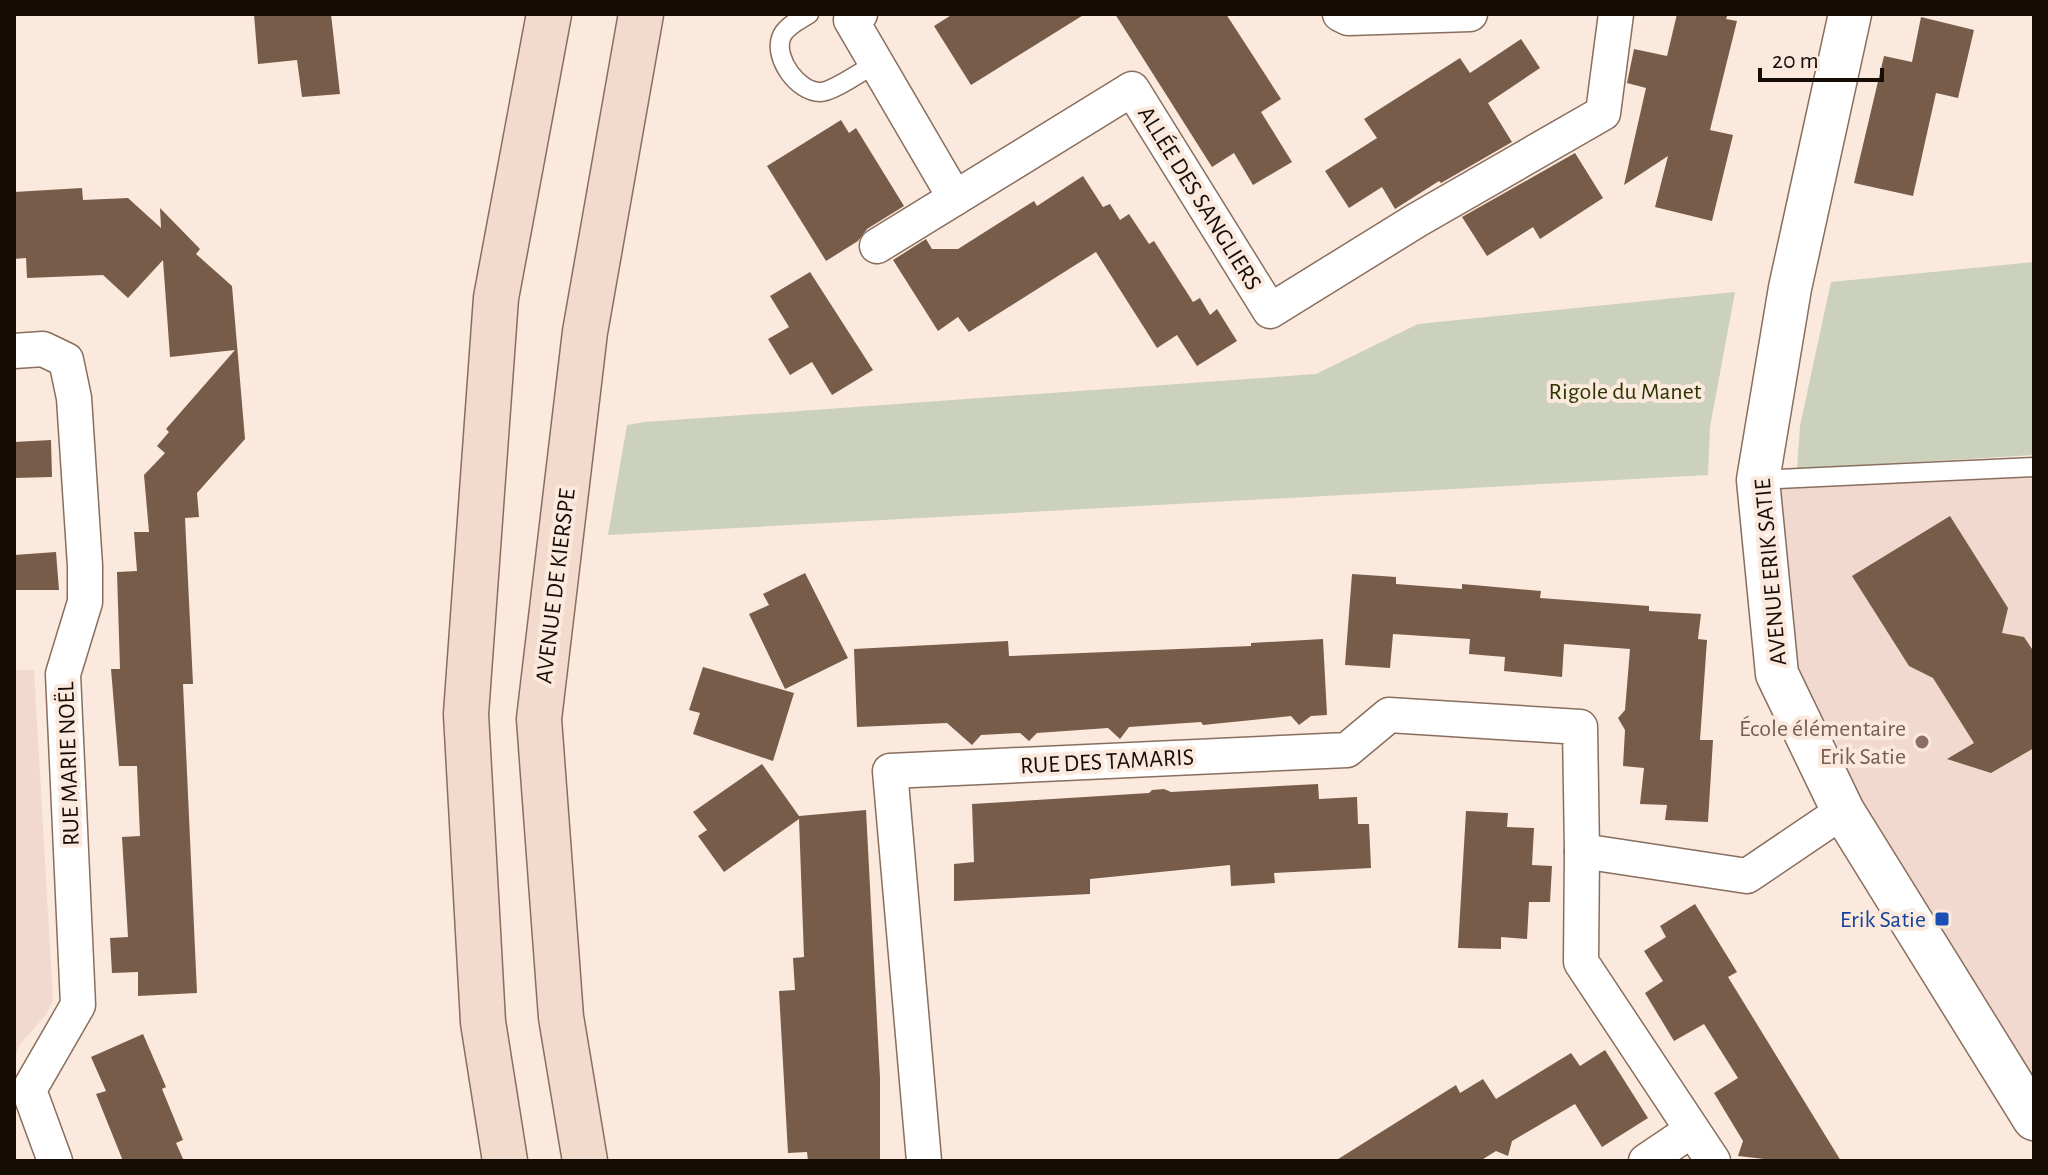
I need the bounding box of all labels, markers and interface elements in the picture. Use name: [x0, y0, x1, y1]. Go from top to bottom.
scale bar: [1760, 32, 1882, 82]
text: 20 m: [1772, 49, 1819, 73]
street label: ALLÉE DES SANGLIERS: [1133, 101, 1267, 295]
park label: Rigole du Manet: [1549, 380, 1702, 404]
street label: AVENUE ERIK SATIE: [1751, 477, 1791, 666]
street label: AVENUE DE KIERSPE: [532, 487, 580, 685]
street label: RUE MARIE NOËL: [53, 681, 84, 847]
place label: École élémentaire Erik Satie: [1739, 715, 1906, 769]
marker: École élémentaire Erik Satie: [1913, 733, 1931, 751]
street label: RUE DES TAMARIS: [1020, 745, 1195, 779]
place label: Erik Satie: [1840, 908, 1926, 932]
marker: Erik Satie: [1933, 910, 1951, 928]

